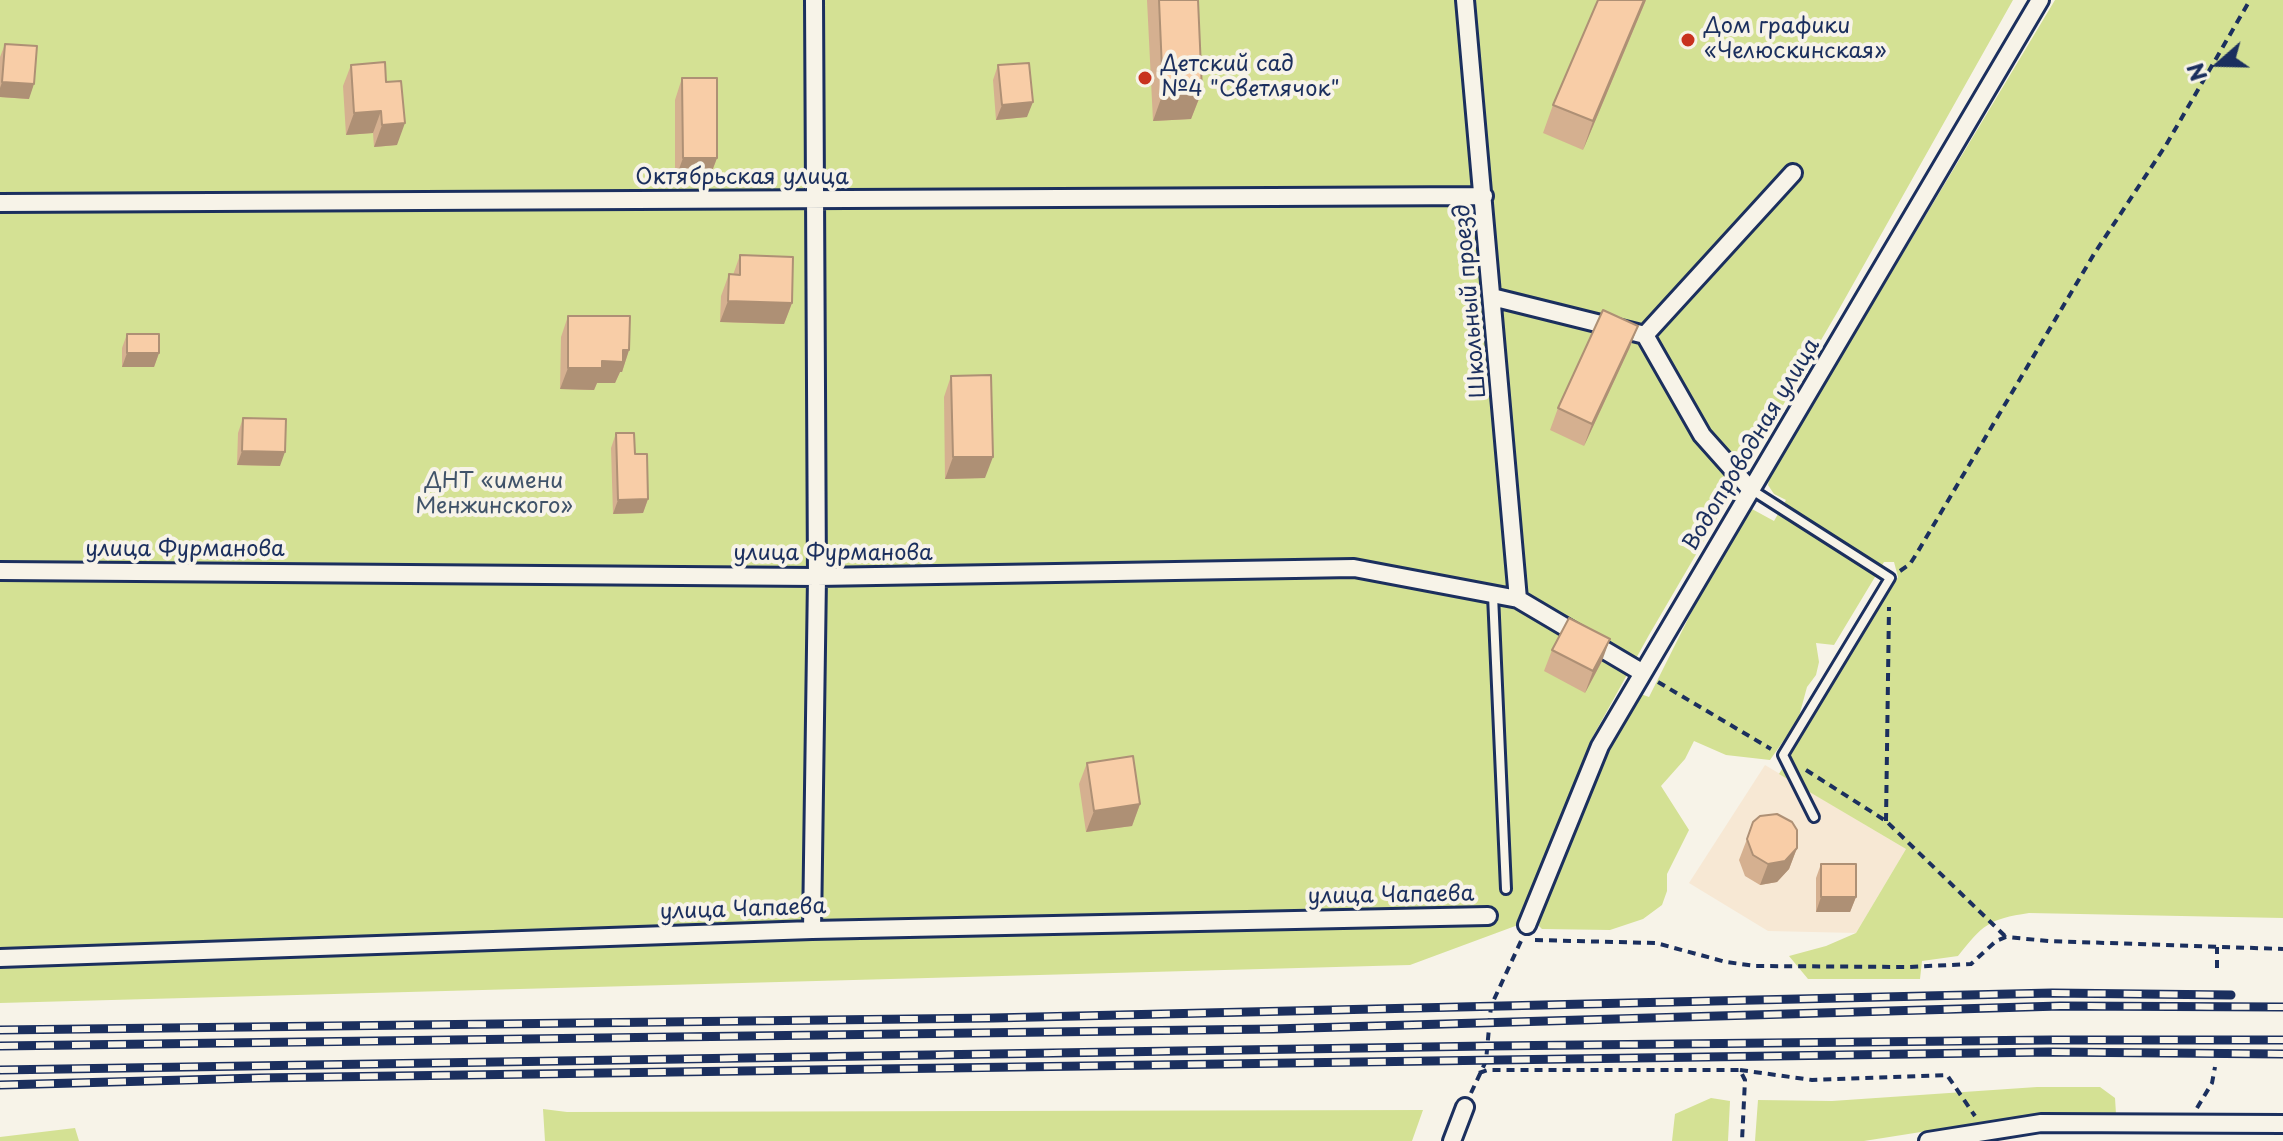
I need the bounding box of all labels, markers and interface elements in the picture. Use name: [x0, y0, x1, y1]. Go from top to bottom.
place label: Дом графики «Челюскинская»: [1704, 14, 1887, 66]
north arrow: [2179, 24, 2259, 104]
marker: Дом графики «Челюскинская»: [1679, 31, 1697, 49]
place label: Детский сад №4 "Светлячок": [1161, 52, 1340, 104]
text: N: [2177, 59, 2214, 86]
marker: Детский сад №4 "Светлячок": [1136, 69, 1154, 87]
street label: Октябрьская улица: [635, 165, 849, 191]
street label: Школьный проезд: [1449, 203, 1493, 399]
street label: Водопроводная улица: [1678, 334, 1826, 556]
park label: ДНТ «имени Менжинского»: [415, 469, 573, 520]
street label: улица Фурманова: [85, 537, 285, 563]
street label: улица Фурманова: [733, 541, 933, 567]
street label: улица Чапаева: [1308, 881, 1474, 911]
street label: улица Чапаева: [659, 894, 827, 926]

